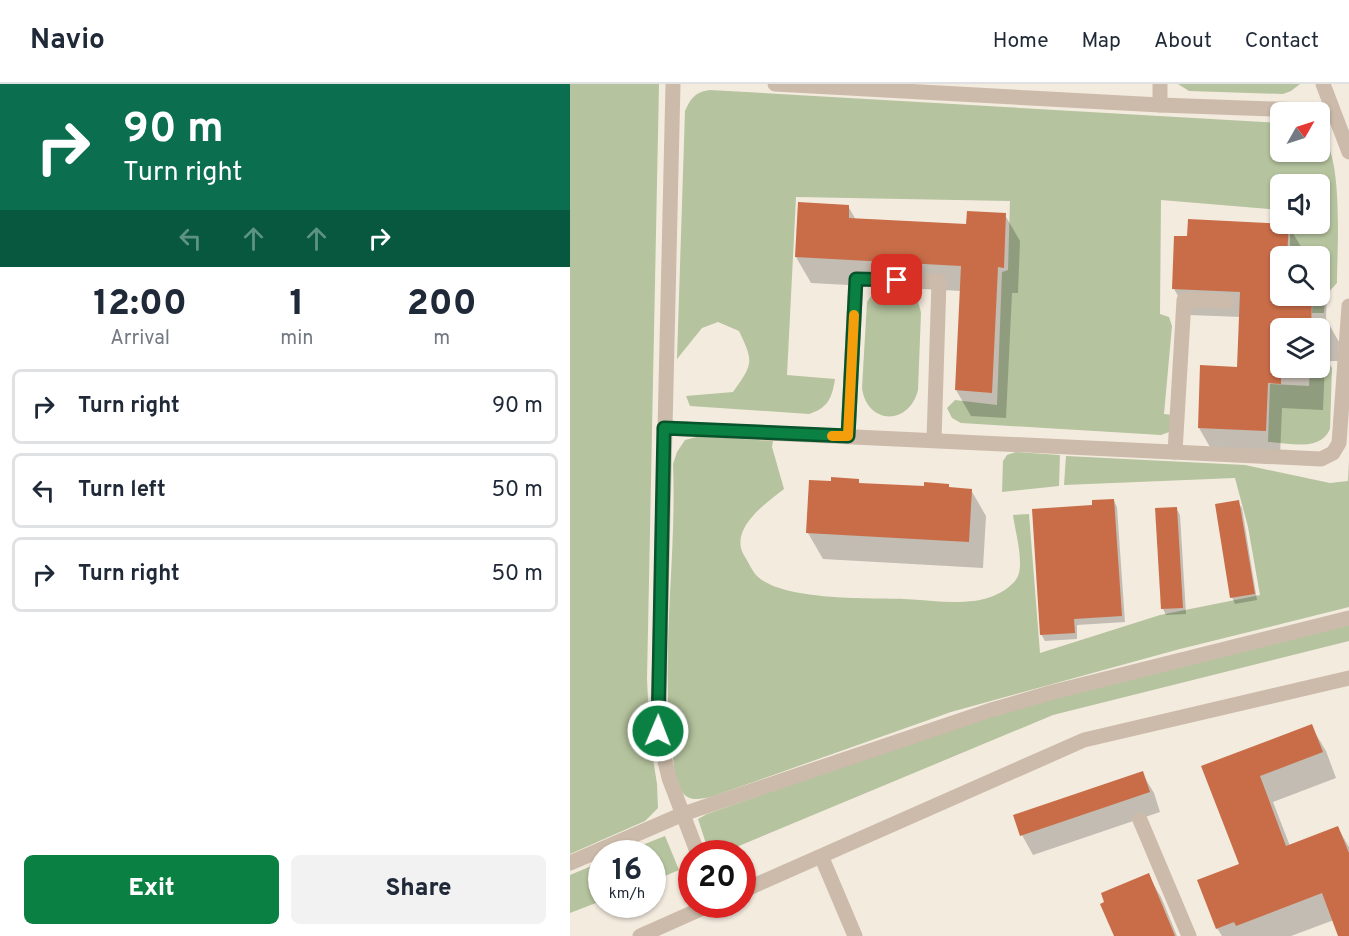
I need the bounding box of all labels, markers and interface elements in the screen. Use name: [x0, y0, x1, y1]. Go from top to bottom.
text: Navio: [30, 23, 105, 59]
text: Home: [993, 28, 1049, 55]
text: Map: [1082, 28, 1121, 55]
text: About: [1154, 28, 1212, 55]
text: Contact: [1245, 28, 1319, 55]
north arrow: [1270, 102, 1330, 162]
map controls: [1270, 102, 1330, 378]
text: 90 m: [123, 104, 224, 157]
icon: right: [24, 108, 102, 186]
text: Turn right: [123, 156, 242, 190]
button: sound: [1270, 174, 1330, 234]
icon: left: [174, 222, 207, 255]
icon: ahead: [237, 222, 270, 255]
icon: ahead: [300, 222, 333, 255]
icon: right: [363, 222, 396, 255]
button: search: [1270, 246, 1330, 306]
pin: [871, 254, 922, 305]
icon: arrive: [880, 263, 913, 296]
text: 12:00: [93, 282, 187, 328]
text: 1: [289, 282, 304, 328]
text: 200: [407, 282, 477, 328]
button: layers: [1270, 318, 1330, 378]
text: Arrival: [110, 326, 170, 352]
text: min: [280, 326, 313, 352]
text: m: [433, 326, 450, 352]
icon: right: [27, 390, 60, 423]
text: Turn right: [78, 393, 180, 420]
text: 90 m: [492, 393, 543, 420]
icon: left: [27, 474, 60, 507]
text: Turn left: [78, 477, 166, 504]
text: 50 m: [491, 477, 543, 504]
icon: right: [27, 558, 60, 591]
text: Turn right: [78, 561, 180, 588]
text: 50 m: [491, 561, 543, 588]
position arrow: [626, 699, 690, 763]
speed limit sign: 20: [678, 840, 756, 918]
text: 16: [612, 853, 642, 890]
button: Exit: [24, 855, 279, 924]
button: Share: [291, 855, 546, 924]
text: km/h: [609, 885, 645, 904]

